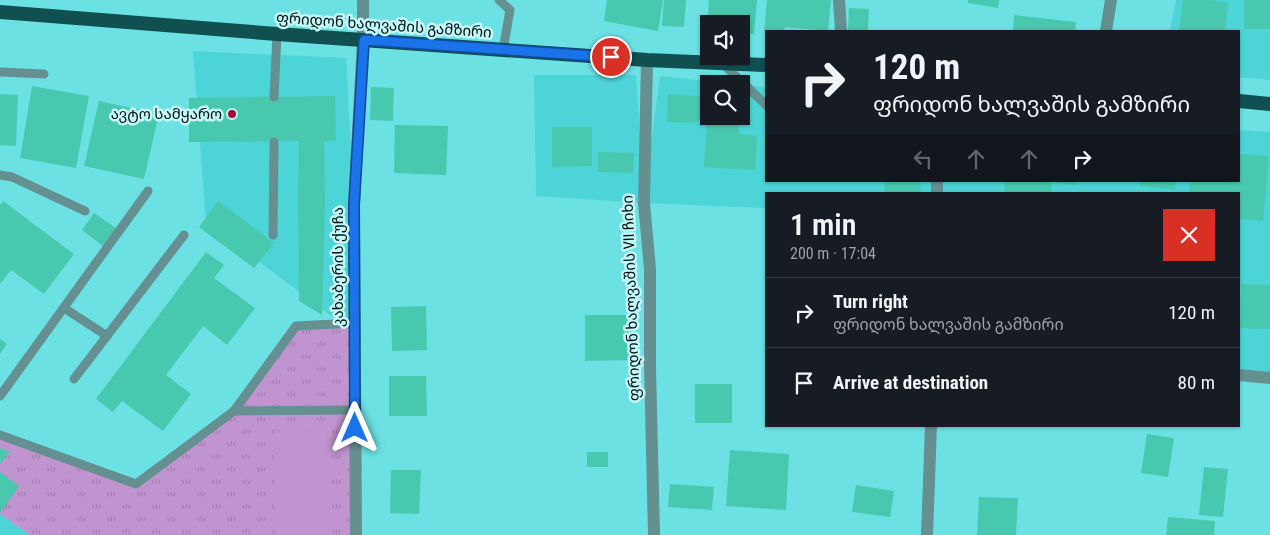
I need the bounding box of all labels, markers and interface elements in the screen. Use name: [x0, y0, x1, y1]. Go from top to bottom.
street label: ფრიდონ ხალვაშის გამზირი: [276, 8, 492, 42]
map controls: [700, 15, 750, 125]
button: sound: [700, 15, 750, 65]
pin: [590, 36, 632, 78]
icon: arrive: [597, 43, 625, 71]
text: 120 m: [873, 47, 960, 88]
icon: right: [790, 50, 855, 115]
button: search: [700, 75, 750, 125]
text: ფრიდონ ხალვაშის გამზირი: [873, 92, 1190, 117]
place label: ავტო სამყარო: [111, 105, 222, 123]
marker: ავტო სამყარო: [226, 108, 238, 120]
icon: left: [909, 145, 937, 173]
icon: ahead: [962, 145, 990, 173]
icon: ahead: [1015, 145, 1043, 173]
icon: right: [1068, 145, 1096, 173]
street label: ფრიდონ ხალვაშის VII ჩიხი: [618, 195, 644, 401]
street label: კახაბერის ქუჩა: [329, 207, 347, 327]
text: 1 min: [790, 207, 856, 242]
button: close: [1163, 209, 1215, 261]
text: 200 m · 17:04: [790, 244, 876, 263]
text: Turn right: [833, 290, 908, 313]
icon: right: [790, 299, 818, 327]
text: 120 m: [1168, 301, 1215, 324]
text: ფრიდონ ხალვაშის გამზირი: [833, 315, 1064, 334]
icon: arrive: [790, 369, 818, 397]
text: Arrive at destination: [833, 371, 988, 394]
text: 80 m: [1178, 371, 1215, 394]
position arrow: [328, 401, 380, 453]

